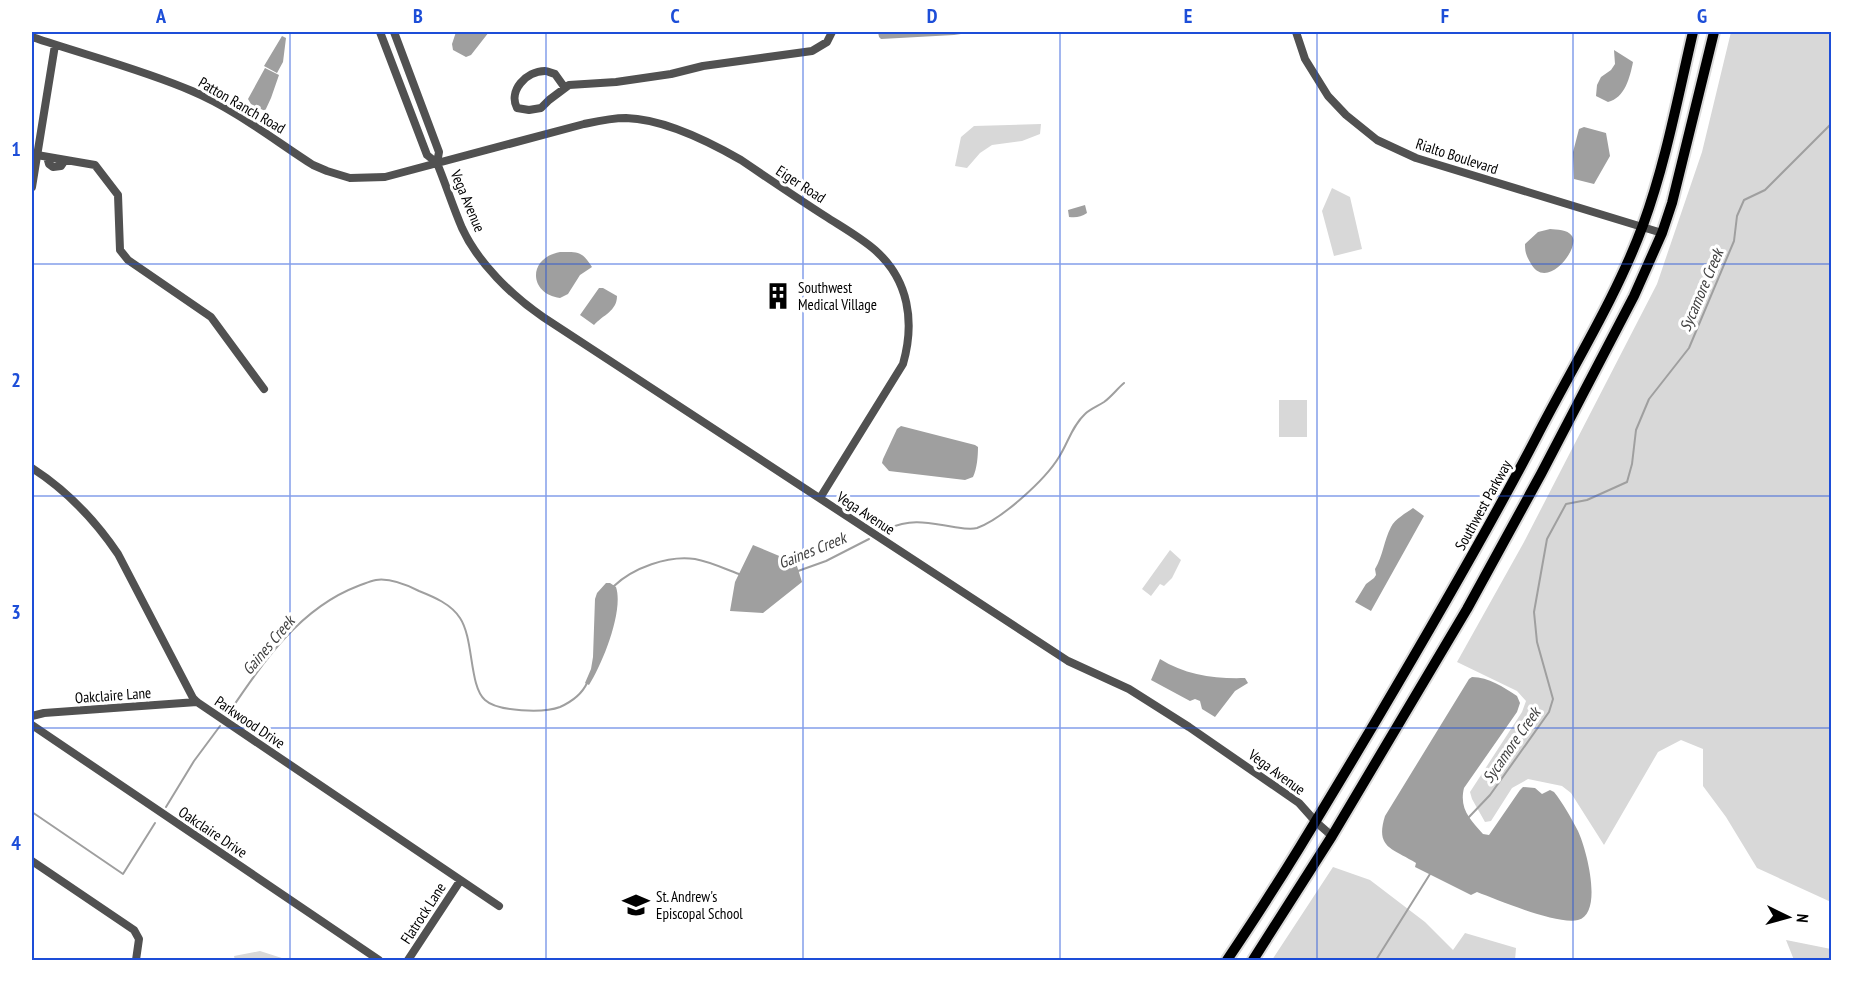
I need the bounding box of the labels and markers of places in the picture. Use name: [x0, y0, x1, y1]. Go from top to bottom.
place label: Southwest Medical Village: [798, 278, 877, 314]
building icon: Southwest Medical Village: [763, 281, 793, 311]
place label: St. Andrew's Episcopal School: [656, 887, 743, 923]
school or university icon: St. Andrew's Episcopal School: [621, 890, 651, 920]

